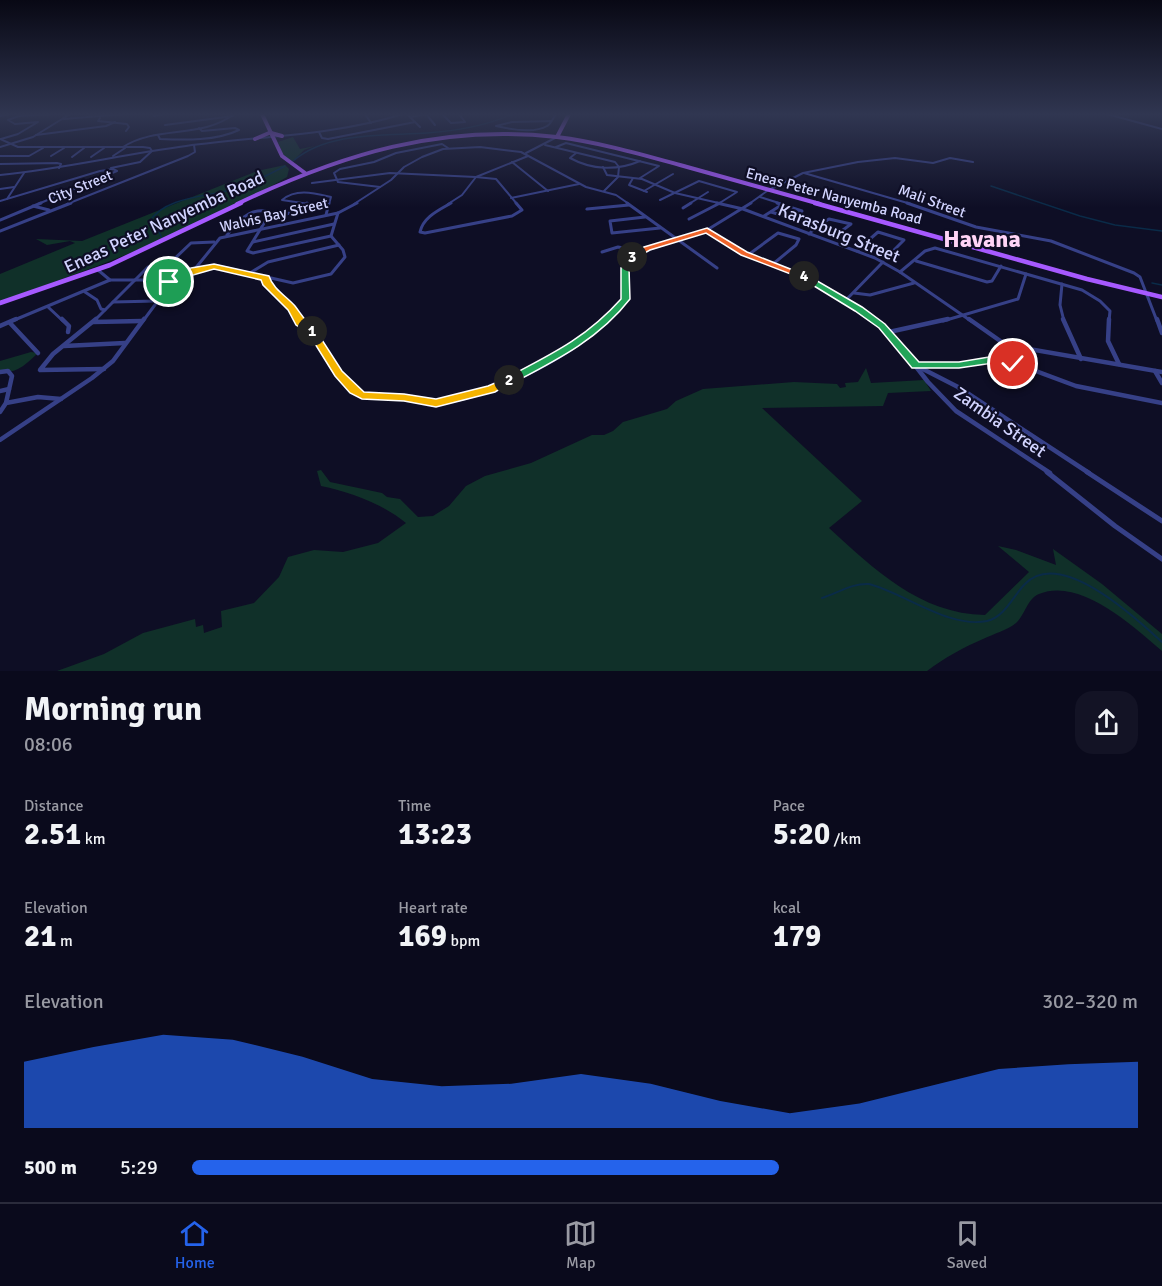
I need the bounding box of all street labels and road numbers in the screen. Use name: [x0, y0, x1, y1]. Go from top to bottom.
street label: Eneas Peter Nanyemba Road: [744, 164, 924, 228]
street label: City Street: [45, 166, 115, 208]
street label: Eneas Peter Nanyemba Road: [61, 166, 267, 278]
street label: Mali Street: [896, 180, 968, 222]
street label: Walvis Bay Street: [218, 194, 330, 236]
street label: Karasburg Street: [775, 199, 903, 267]
street label: Zambia Street: [950, 382, 1050, 462]

